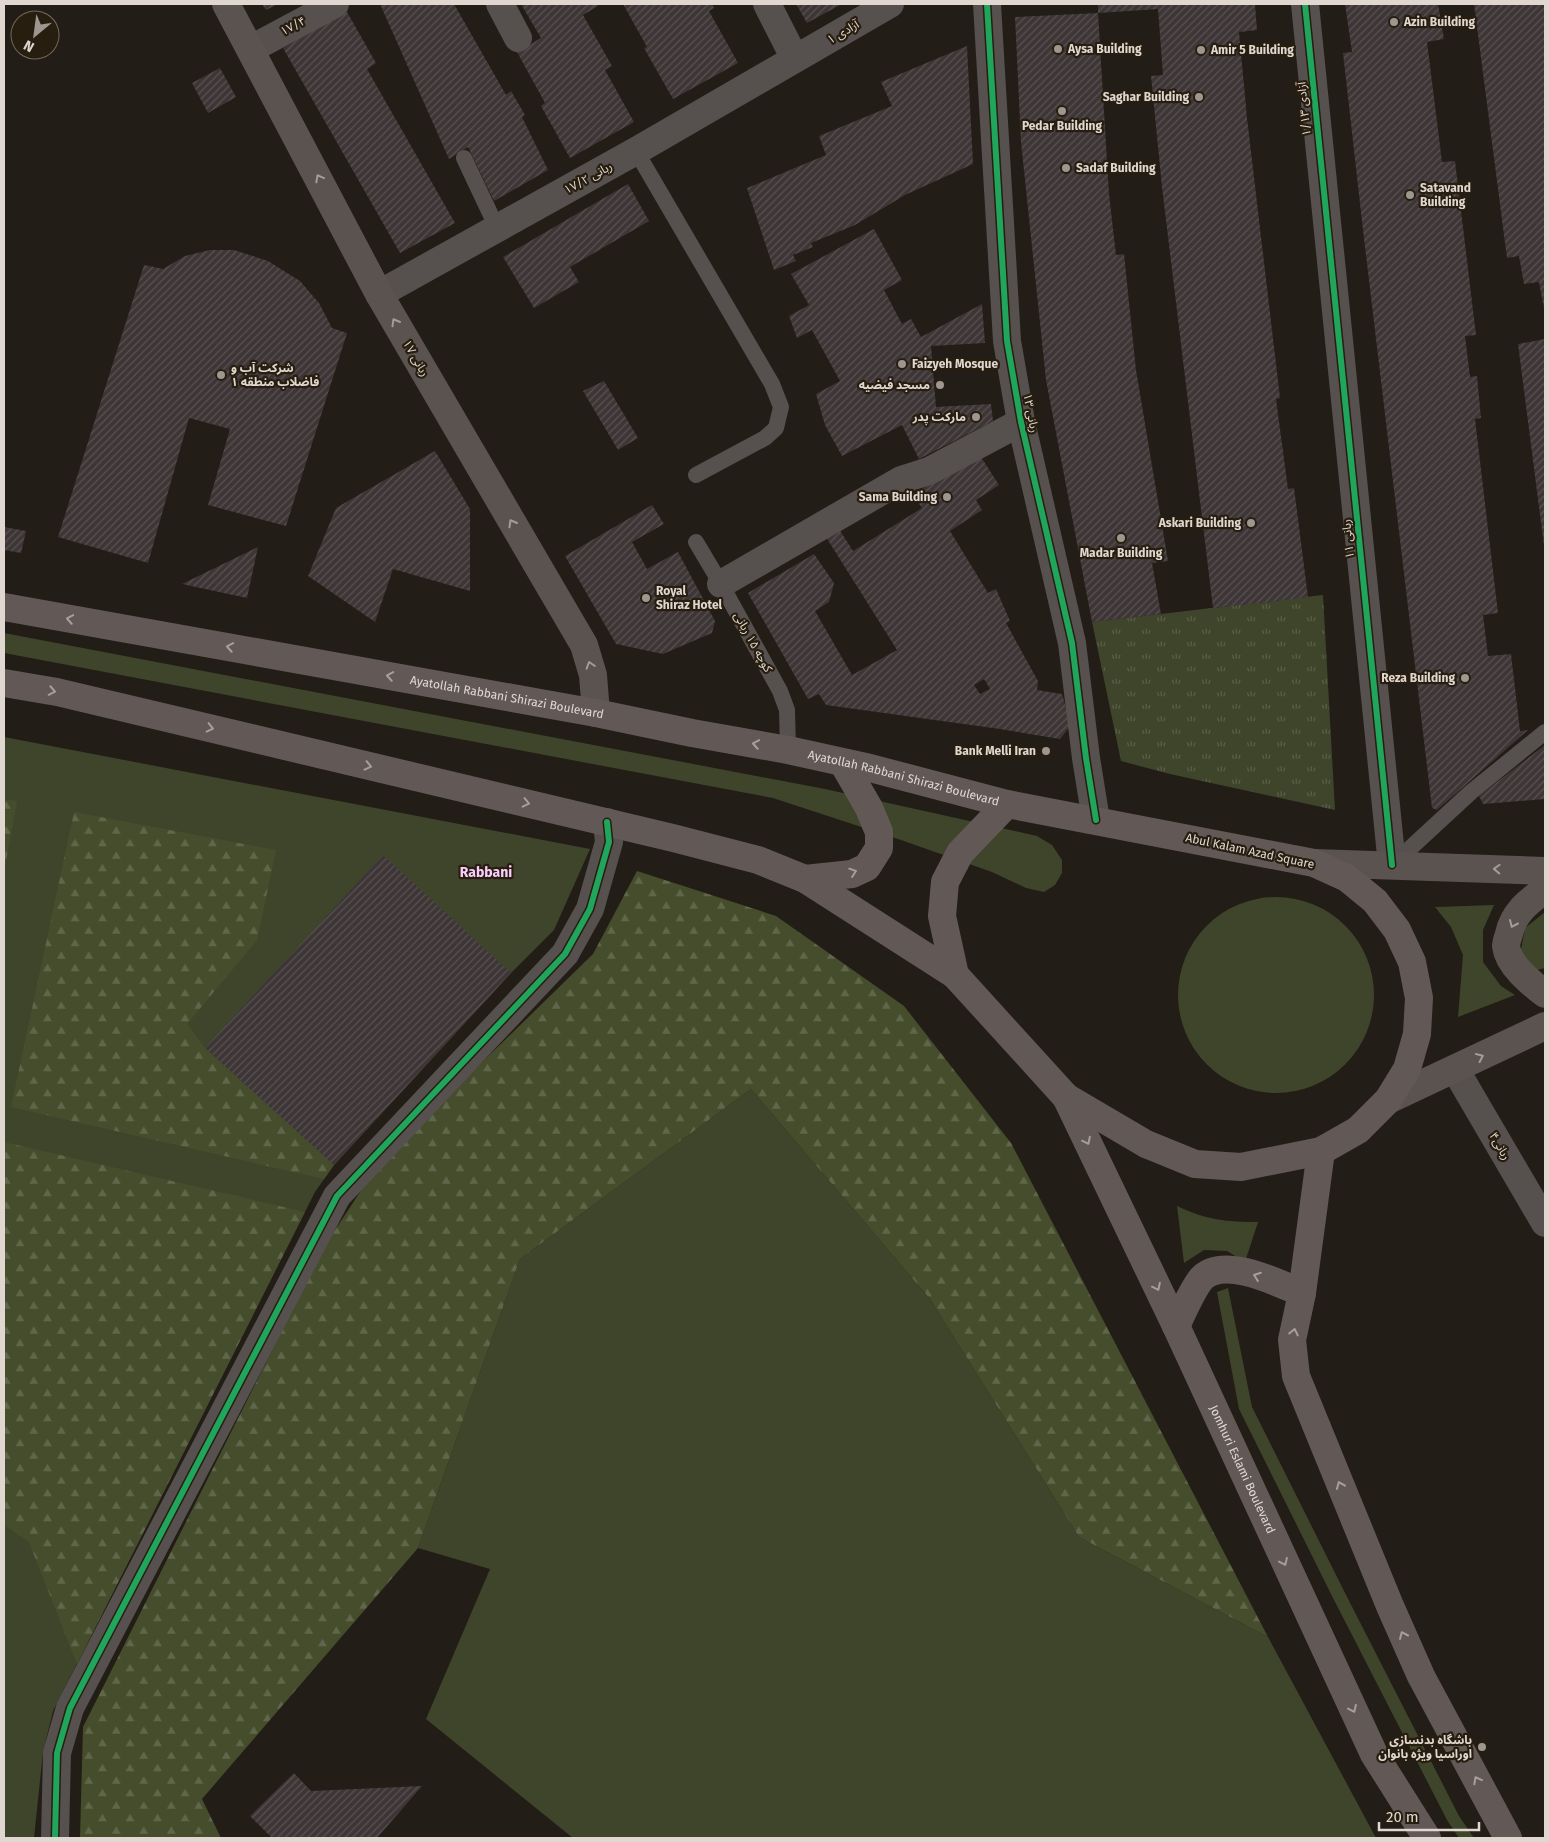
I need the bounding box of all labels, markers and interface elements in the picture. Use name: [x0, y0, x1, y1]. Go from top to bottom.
north arrow: [10, 10, 60, 60]
street label: ۱۷/۴: [278, 14, 308, 38]
place label: Azin Building: [1403, 15, 1475, 29]
marker: Azin Building: [1388, 16, 1400, 28]
street label: آزادی ۱: [825, 17, 862, 47]
text: N: [21, 36, 37, 56]
place label: Aysa Building: [1067, 42, 1142, 56]
marker: Aysa Building: [1052, 43, 1064, 55]
place label: Amir 5 Building: [1210, 43, 1294, 57]
marker: Amir 5 Building: [1195, 44, 1207, 56]
street label: آزادی ۱/۱۳: [1294, 81, 1314, 137]
place label: Saghar Building: [1103, 90, 1189, 104]
marker: Saghar Building: [1193, 91, 1205, 103]
marker: Pedar Building: [1056, 105, 1068, 117]
place label: Pedar Building: [1022, 119, 1102, 133]
street label: ربانی ۱۷/۲: [561, 159, 615, 197]
place label: Sadaf Building: [1076, 161, 1156, 175]
marker: Sadaf Building: [1060, 162, 1072, 174]
one-way arrow: [315, 175, 325, 184]
place label: Satavand Building: [1420, 181, 1471, 209]
marker: Satavand Building: [1404, 189, 1416, 201]
one-way arrow: [392, 318, 402, 327]
street label: ربانی ۱۷: [400, 337, 432, 379]
place label: Faizyeh Mosque: [912, 357, 998, 371]
marker: Faizyeh Mosque: [896, 358, 908, 370]
place label: شرکت آب و فاضلاب منطقه ۱: [231, 361, 319, 389]
marker: شرکت آب و فاضلاب منطقه ۱: [215, 369, 227, 381]
place label: مسجد فیضیه: [859, 378, 930, 392]
marker: مسجد فیضیه: [934, 379, 946, 391]
street label: ربانی ۱۳: [1020, 392, 1042, 434]
place label: مارکت پدر: [912, 410, 966, 426]
marker: مارکت پدر: [970, 411, 982, 423]
place label: Sama Building: [859, 490, 937, 504]
marker: Sama Building: [941, 491, 953, 503]
place label: Askari Building: [1158, 516, 1241, 530]
marker: Askari Building: [1245, 517, 1257, 529]
street label: ربانی ۱۱: [1339, 518, 1357, 559]
one-way arrow: [509, 519, 519, 528]
marker: Madar Building: [1115, 532, 1127, 544]
place label: Madar Building: [1080, 546, 1163, 560]
place label: Royal Shiraz Hotel: [656, 584, 723, 612]
marker: Royal Shiraz Hotel: [640, 592, 652, 604]
street label: کوچه ۱۵ ربانی: [730, 610, 776, 676]
one-way arrow: [65, 614, 74, 624]
one-way arrow: [225, 643, 234, 653]
one-way arrow: [586, 661, 596, 670]
one-way arrow: [385, 671, 394, 681]
place label: Reza Building: [1381, 671, 1455, 685]
marker: Reza Building: [1459, 672, 1471, 684]
street label: Ayatollah Rabbani Shirazi Boulevard: [409, 673, 605, 721]
one-way arrow: [47, 686, 56, 696]
one-way arrow: [206, 722, 214, 733]
one-way arrow: [751, 740, 760, 750]
place label: Bank Melli Iran: [955, 744, 1036, 758]
marker: Bank Melli Iran: [1040, 745, 1052, 757]
street label: Ayatollah Rabbani Shirazi Boulevard: [807, 748, 1001, 809]
one-way arrow: [364, 760, 373, 771]
one-way arrow: [522, 797, 531, 808]
street label: Abul Kalam Azad Square: [1184, 830, 1316, 872]
district label: Rabbani: [460, 864, 512, 881]
one-way arrow: [1492, 864, 1500, 874]
one-way arrow: [848, 868, 857, 878]
one-way arrow: [1508, 919, 1519, 928]
one-way arrow: [1475, 1053, 1484, 1063]
street label: ربانی۴: [1486, 1130, 1513, 1162]
one-way arrow: [1081, 1136, 1091, 1145]
one-way arrow: [1253, 1272, 1262, 1282]
one-way arrow: [1151, 1282, 1161, 1291]
one-way arrow: [1288, 1327, 1299, 1336]
street label: Jomhuri Eslami Boulevard: [1207, 1403, 1278, 1536]
one-way arrow: [1336, 1482, 1346, 1490]
one-way arrow: [1278, 1557, 1289, 1566]
one-way arrow: [1398, 1631, 1409, 1640]
one-way arrow: [1346, 1704, 1357, 1713]
place label: باشگاه بدنسازی اوراسیا ویژه بانوان: [1378, 1733, 1472, 1761]
marker: باشگاه بدنسازی اوراسیا ویژه بانوان: [1476, 1741, 1488, 1753]
one-way arrow: [1473, 1776, 1483, 1785]
scale bar: [1379, 1800, 1479, 1832]
text: 20 m: [1386, 1808, 1419, 1826]

